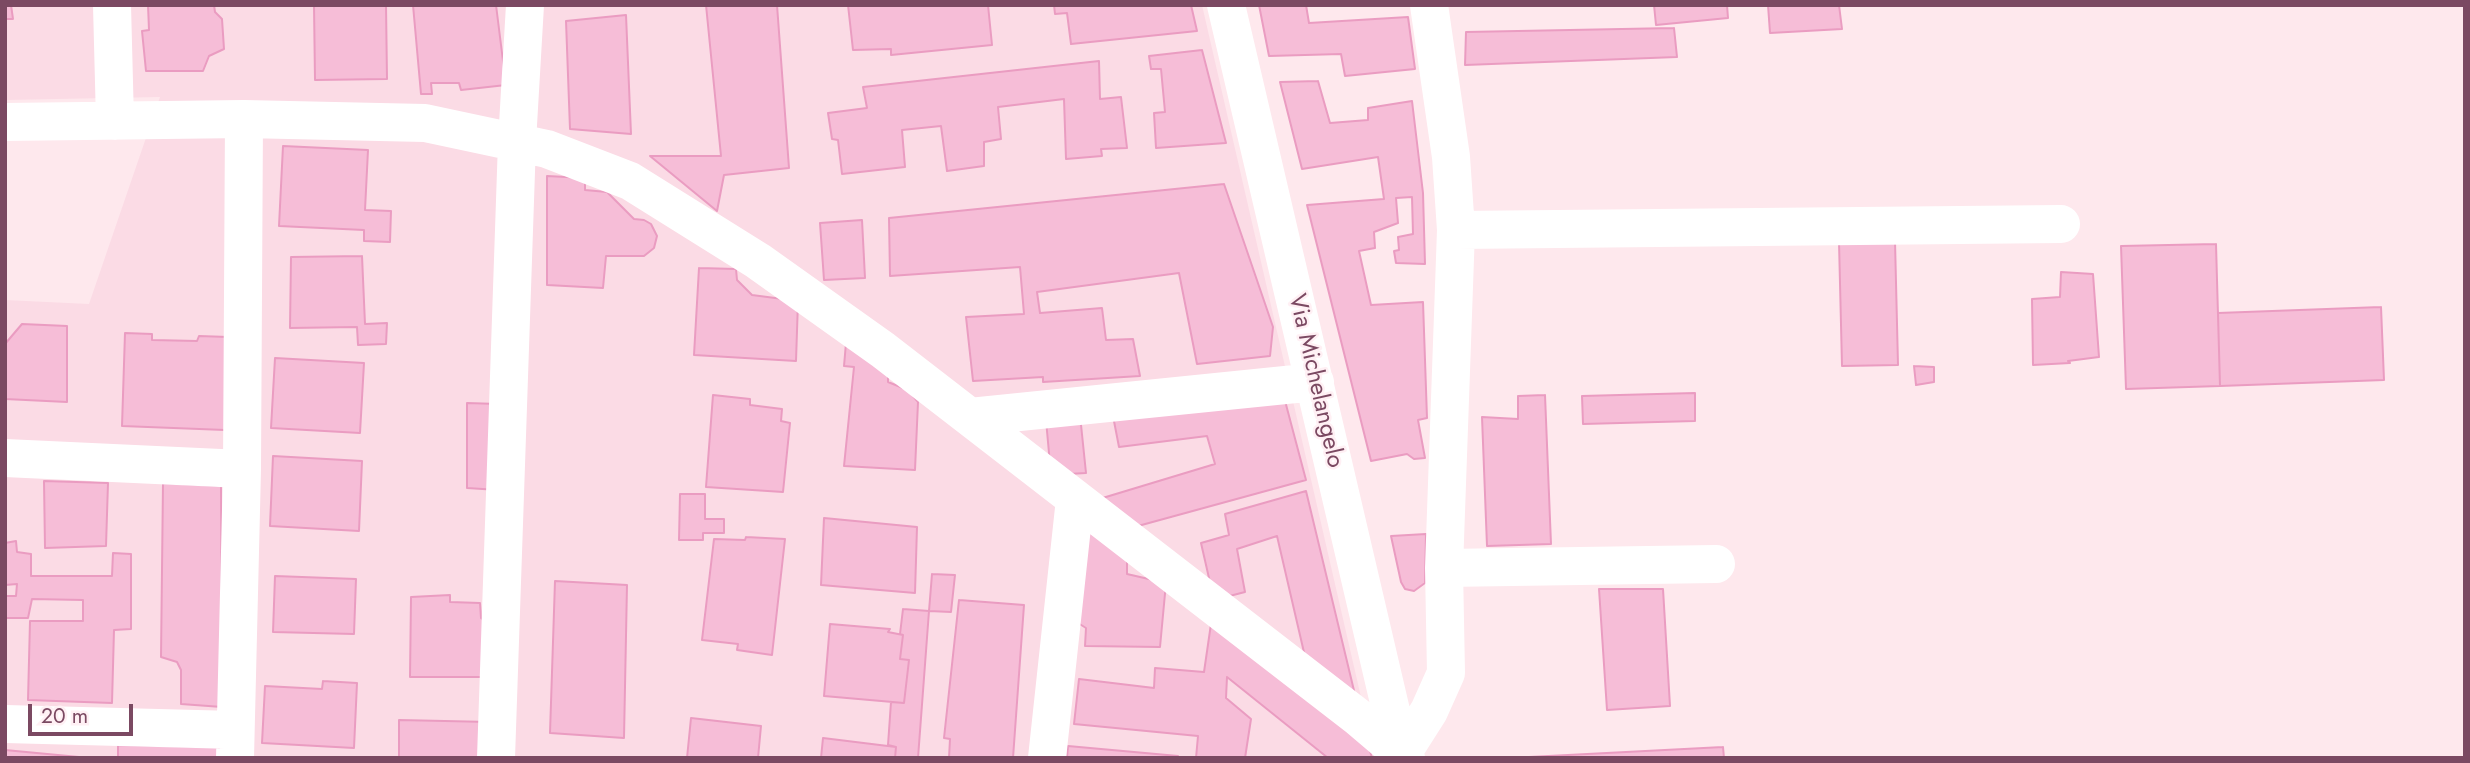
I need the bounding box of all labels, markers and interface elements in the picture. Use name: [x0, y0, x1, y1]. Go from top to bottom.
street label: Via Michelangelo: [1281, 291, 1349, 471]
scale bar: [32, 690, 136, 734]
text: 20 m: [41, 701, 88, 731]

